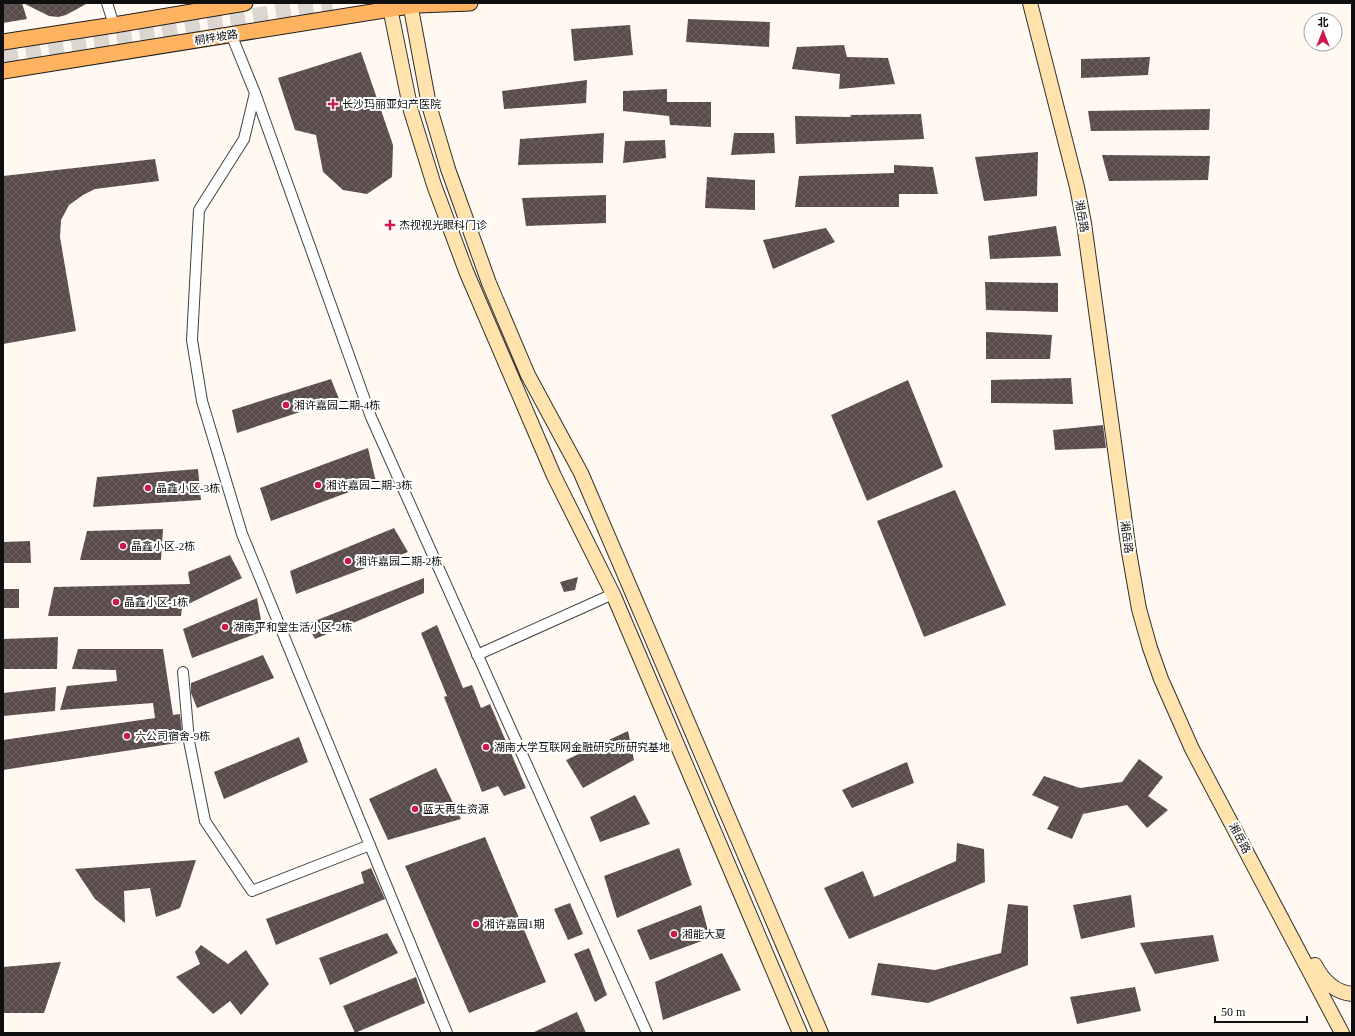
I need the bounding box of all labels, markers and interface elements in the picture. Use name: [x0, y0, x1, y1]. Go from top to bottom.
north arrow: [1303, 12, 1343, 52]
text: 北: [1318, 16, 1329, 28]
street label: 桐梓坡路: [193, 28, 239, 46]
marker: 长沙玛丽亚妇产医院: [327, 98, 339, 110]
place label: 长沙玛丽亚妇产医院: [342, 98, 441, 110]
street label: 湘岳路: [1073, 199, 1091, 233]
marker: 杰视视光眼科门诊: [384, 219, 396, 231]
place label: 杰视视光眼科门诊: [399, 219, 487, 231]
place label: 湘许嘉园二期-4栋: [294, 399, 380, 411]
marker: 湘许嘉园二期-4栋: [281, 400, 291, 410]
place label: 湘许嘉园二期-3栋: [326, 479, 412, 491]
marker: 湘许嘉园二期-3栋: [313, 480, 323, 490]
place label: 晶鑫小区-3栋: [156, 482, 220, 494]
marker: 晶鑫小区-3栋: [143, 483, 153, 493]
street label: 湘岳路: [1119, 520, 1135, 554]
place label: 晶鑫小区-2栋: [131, 540, 195, 552]
marker: 晶鑫小区-2栋: [118, 541, 128, 551]
place label: 湘许嘉园二期-2栋: [356, 555, 442, 567]
marker: 湘许嘉园二期-2栋: [343, 556, 353, 566]
place label: 晶鑫小区-1栋: [124, 596, 188, 608]
marker: 晶鑫小区-1栋: [111, 597, 121, 607]
place label: 湖南平和堂生活小区-2栋: [233, 621, 352, 633]
marker: 湖南平和堂生活小区-2栋: [220, 622, 230, 632]
place label: 六公司宿舍-9栋: [135, 730, 210, 742]
marker: 六公司宿舍-9栋: [122, 731, 132, 741]
place label: 湖南大学互联网金融研究所研究基地: [494, 741, 670, 753]
marker: 湖南大学互联网金融研究所研究基地: [481, 742, 491, 752]
place label: 蓝天再生资源: [423, 803, 489, 815]
marker: 蓝天再生资源: [410, 804, 420, 814]
street label: 湘岳路: [1227, 821, 1253, 855]
place label: 湘许嘉园1期: [484, 918, 545, 930]
marker: 湘许嘉园1期: [471, 919, 481, 929]
place label: 湘能大夏: [682, 928, 726, 940]
marker: 湘能大夏: [669, 929, 679, 939]
scale bar: [1215, 998, 1307, 1024]
text: 50 m: [1221, 1005, 1246, 1019]

